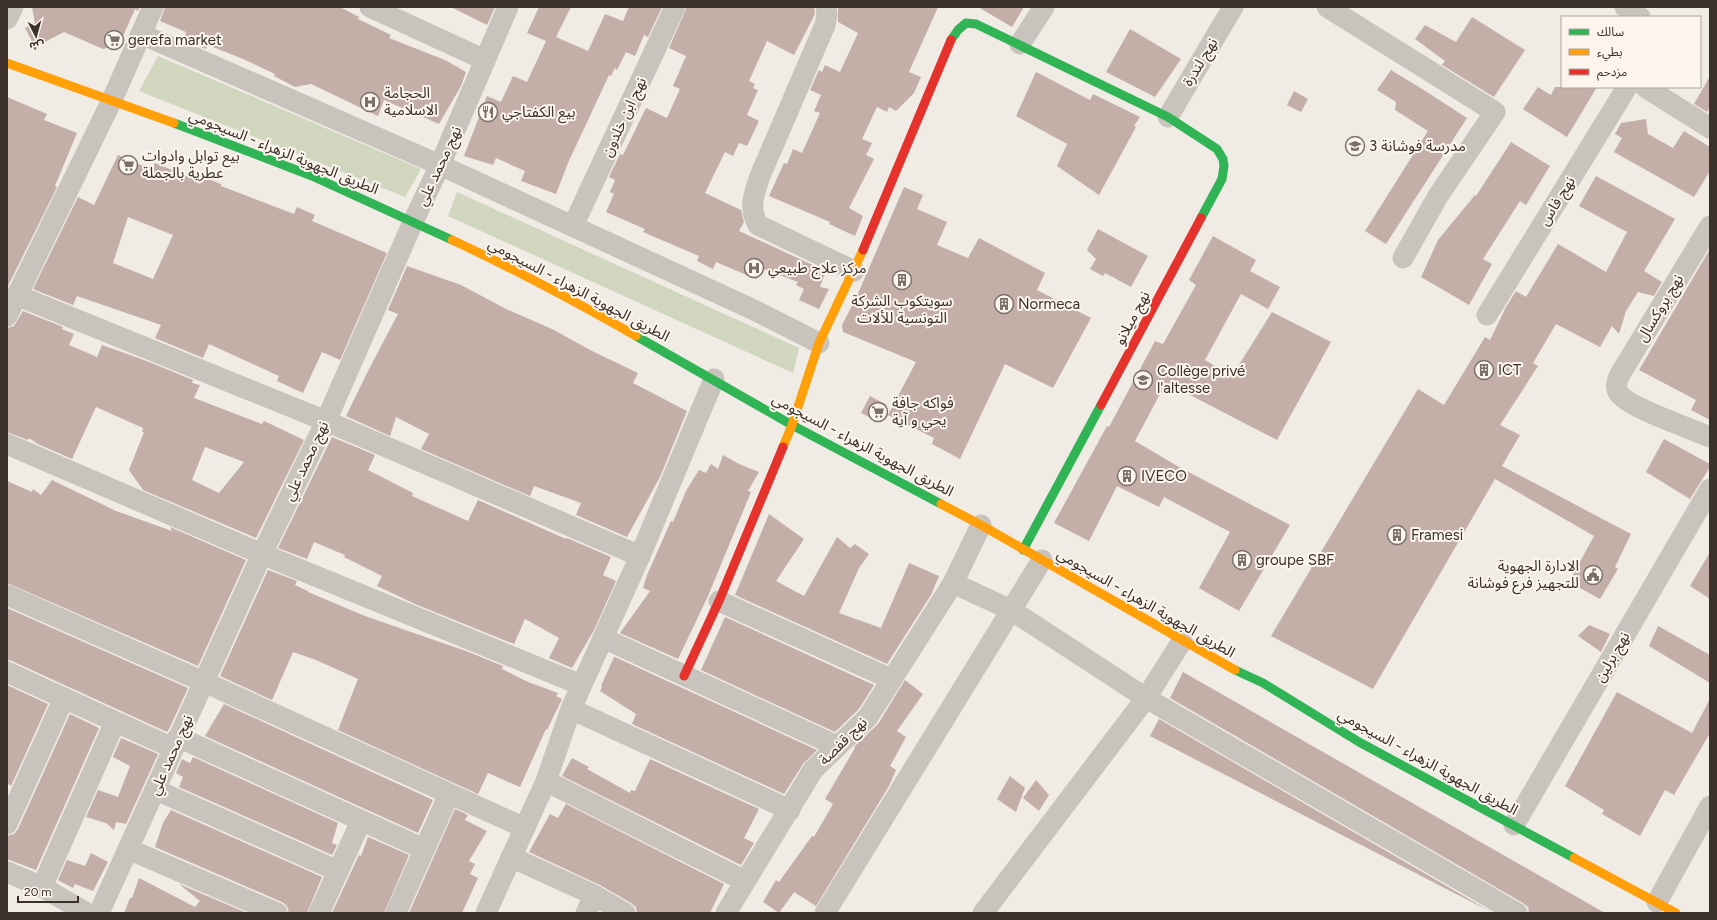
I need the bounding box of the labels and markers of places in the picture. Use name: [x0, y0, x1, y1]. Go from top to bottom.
supermarket icon: gerefa market: [103, 29, 125, 51]
place label: gerefa market: [128, 31, 222, 49]
place label: الحجامة الاسلامية: [384, 84, 438, 119]
hospital icon: الحجامة الاسلامية: [359, 91, 381, 113]
restaurant icon: بيع الكفتاجي: [477, 101, 499, 123]
place label: بيع الكفتاجي: [502, 103, 576, 124]
school or university icon: مدرسة فوشانة 3: [1344, 135, 1366, 157]
place label: مدرسة فوشانة 3: [1369, 137, 1466, 155]
place label: بيع توابل وادوات عطرية بالجملة: [142, 147, 240, 182]
supermarket icon: بيع توابل وادوات عطرية بالجملة: [117, 154, 139, 176]
hospital icon: مركز علاج طبيعي: [743, 257, 765, 279]
place label: مركز علاج طبيعي: [768, 259, 867, 280]
building icon: سويتكوب الشركة التونسية للألات: [891, 269, 913, 291]
place label: سويتكوب الشركة التونسية للألات: [851, 292, 953, 327]
building icon: Normeca: [993, 293, 1015, 315]
place label: Normeca: [1018, 295, 1080, 313]
building icon: ICT: [1473, 359, 1495, 381]
place label: ICT: [1498, 361, 1522, 379]
place label: Collège privé l'altesse: [1157, 362, 1245, 397]
school or university icon: Collège privé l'altesse: [1132, 369, 1154, 391]
place label: فواكه جافة يحي و آية: [892, 394, 954, 431]
supermarket icon: فواكه جافة يحي و آية: [867, 401, 889, 423]
building icon: IVECO: [1116, 465, 1138, 487]
place label: IVECO: [1141, 467, 1187, 485]
building icon: Framesi: [1386, 524, 1408, 546]
place label: Framesi: [1411, 526, 1463, 544]
building icon: groupe SBF: [1231, 549, 1253, 571]
place label: groupe SBF: [1256, 551, 1334, 569]
place label: الادارة الجهوية للتجهيز فرع فوشانة: [1467, 557, 1579, 595]
public building icon: الادارة الجهوية للتجهيز فرع فوشانة: [1582, 564, 1604, 586]

